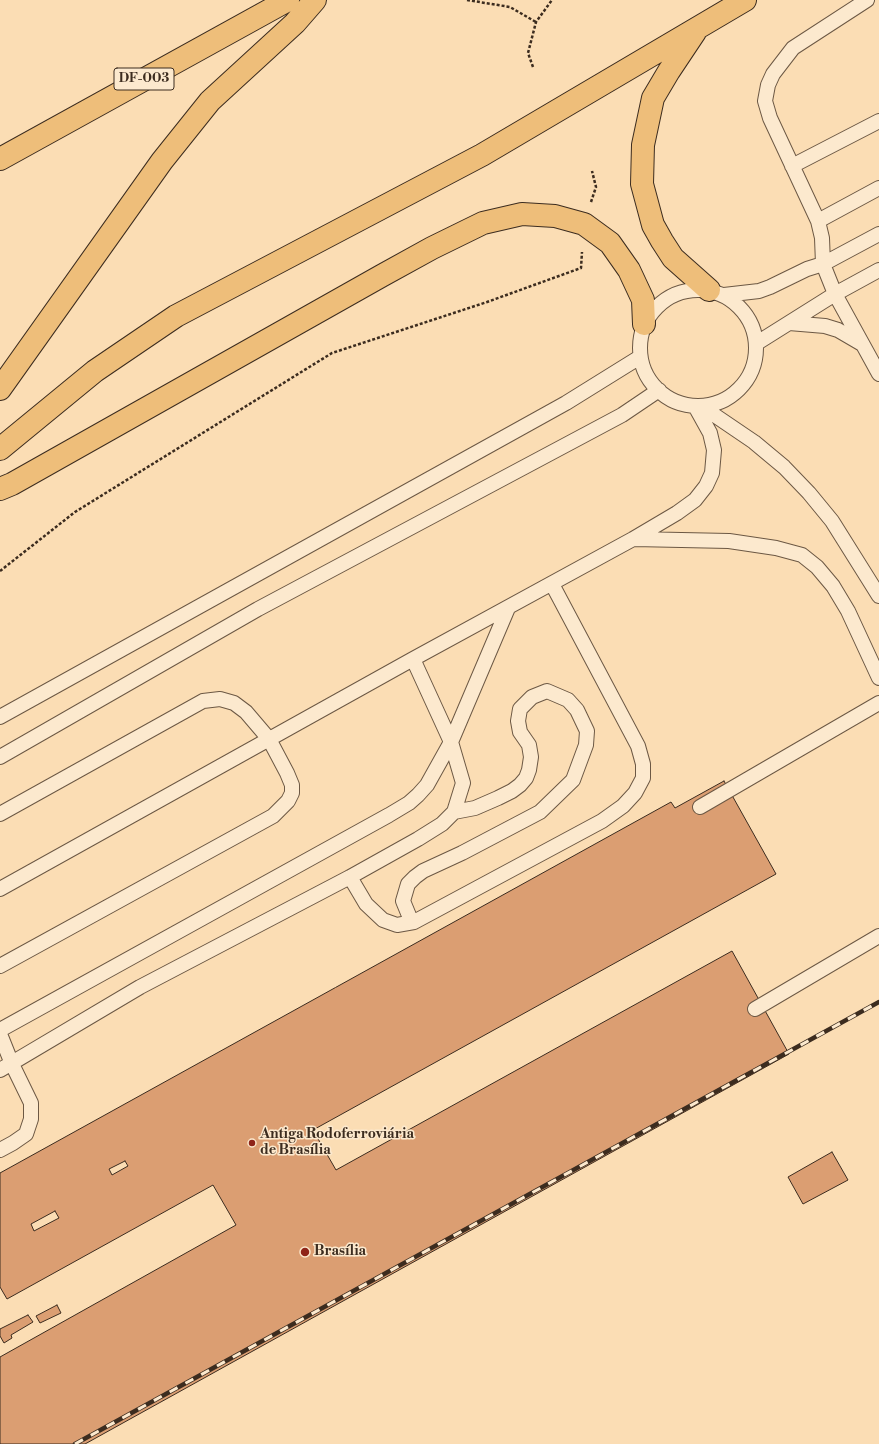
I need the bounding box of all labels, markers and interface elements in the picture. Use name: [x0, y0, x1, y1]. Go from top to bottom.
road number: DF-003: [114, 68, 174, 90]
place label: Antiga Rodoferroviária de Brasília: [260, 1127, 414, 1160]
marker: Antiga Rodoferroviária de Brasília: [247, 1138, 257, 1148]
place label: Brasília: [314, 1244, 366, 1260]
marker: Brasília: [299, 1246, 311, 1258]

